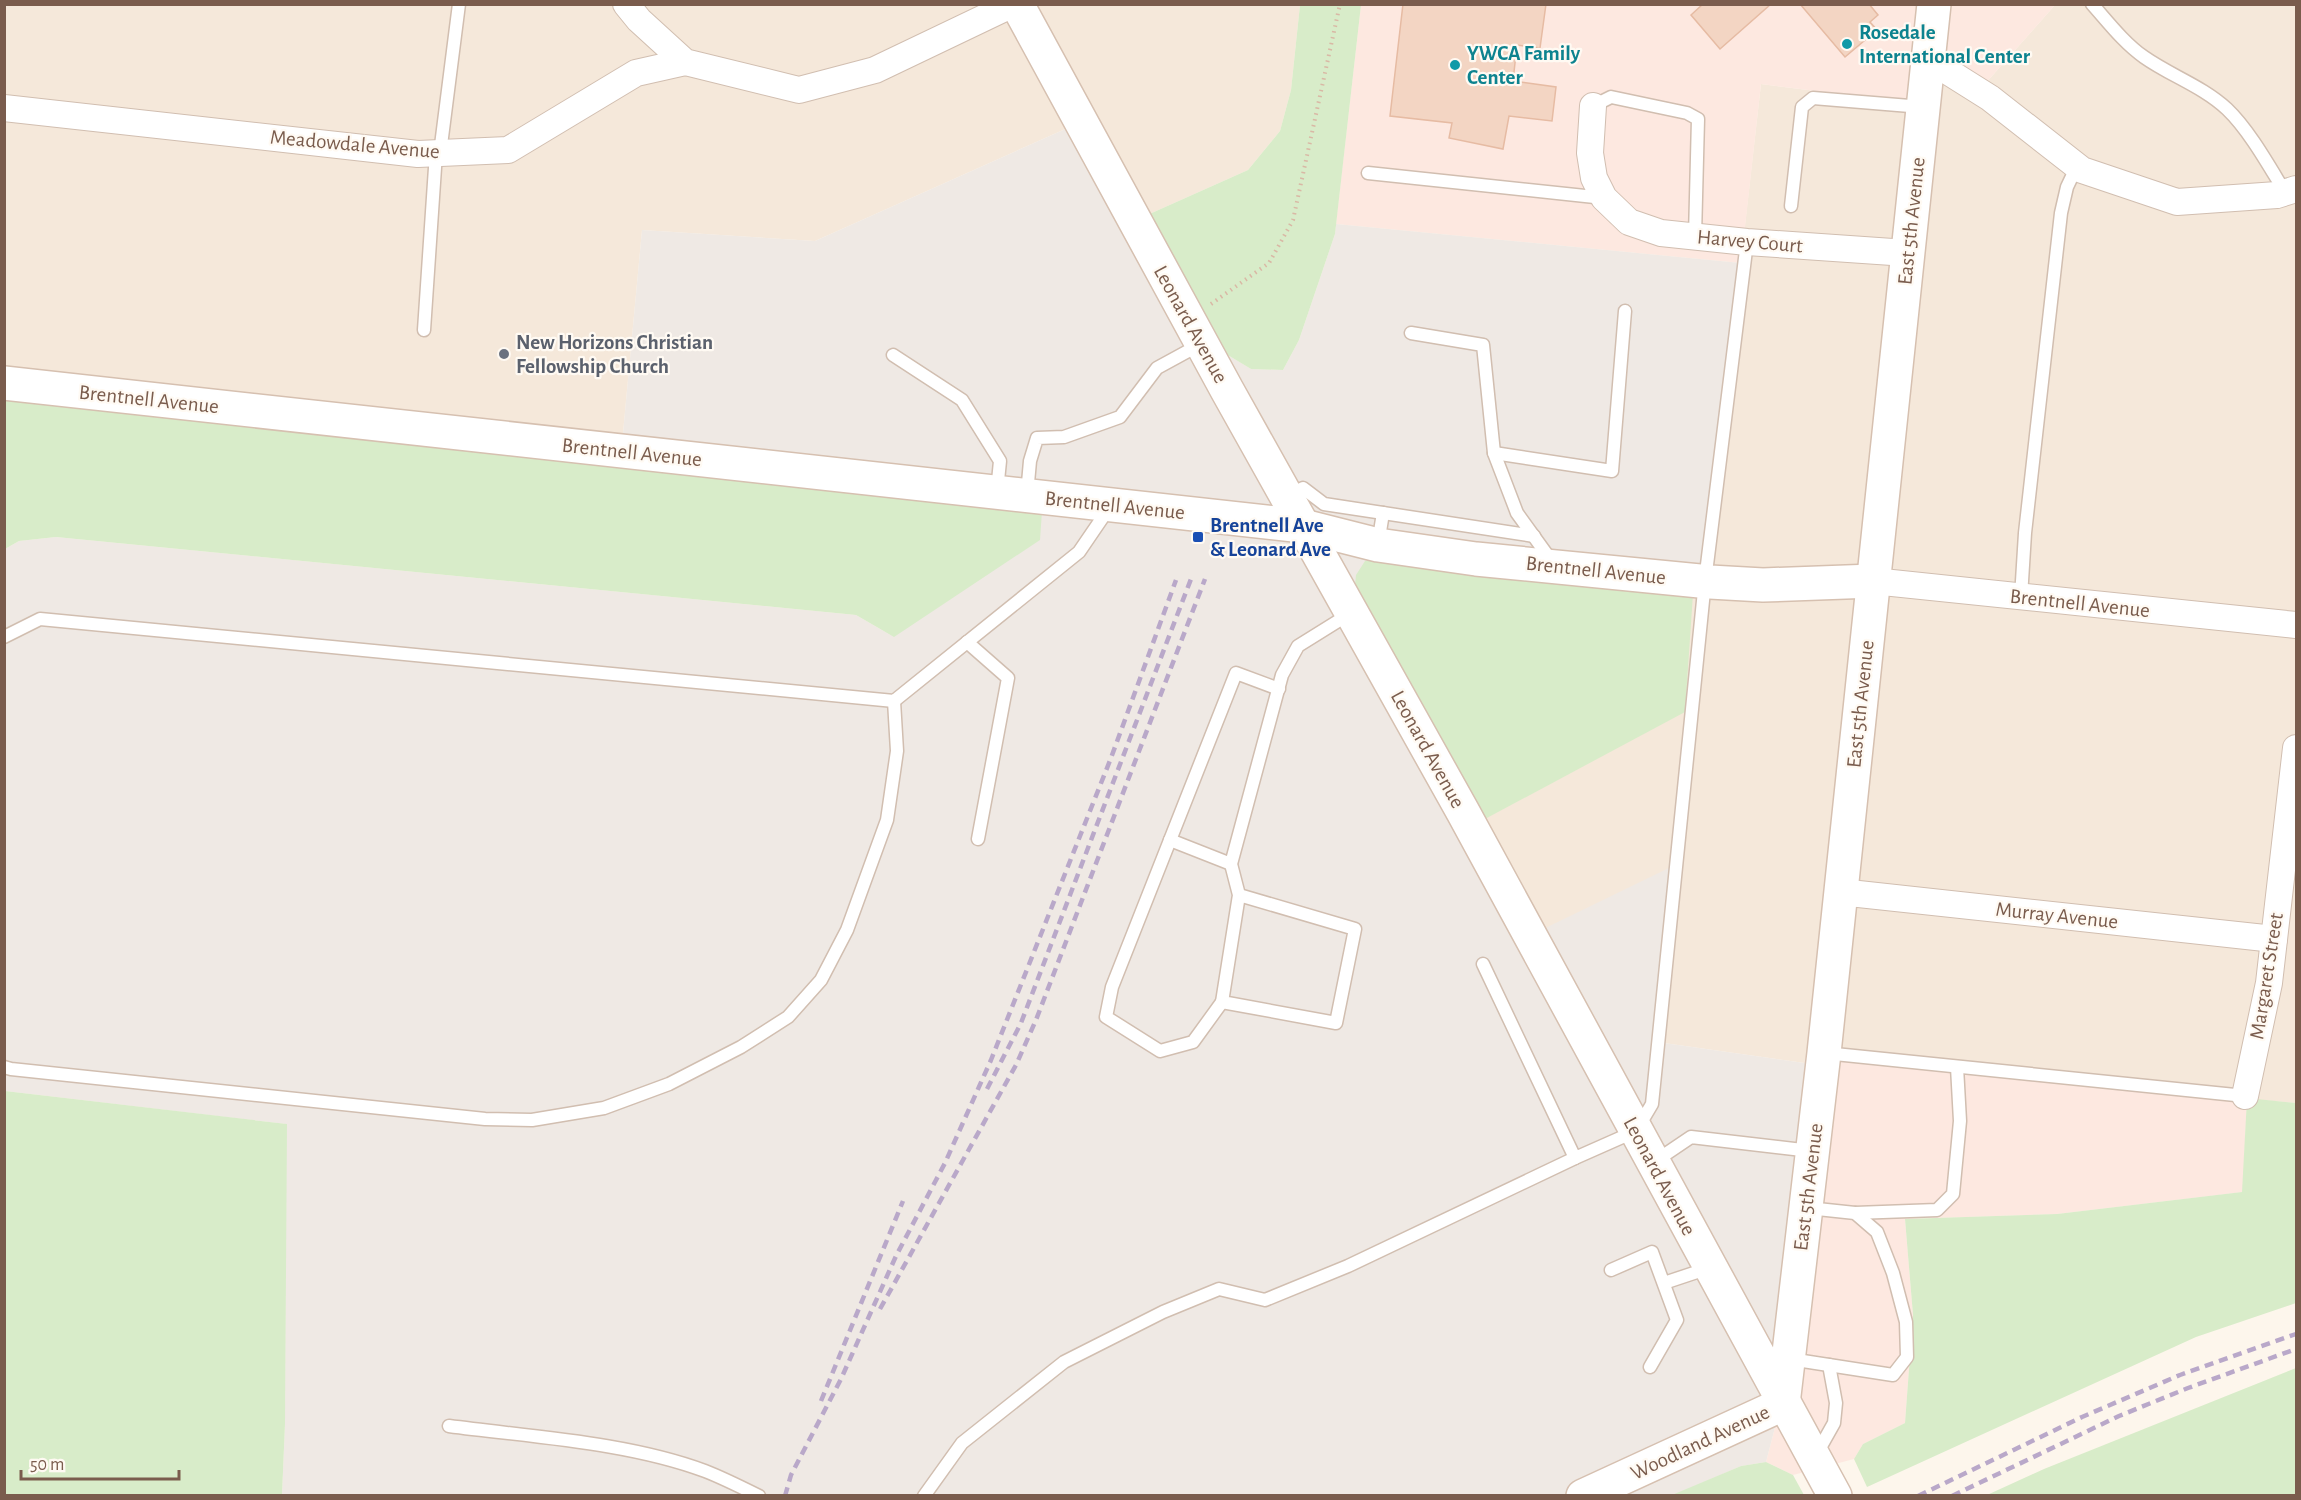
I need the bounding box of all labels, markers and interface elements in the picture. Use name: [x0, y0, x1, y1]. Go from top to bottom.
place label: Rosedale International Center: [1859, 22, 2031, 67]
marker: Rosedale International Center: [1840, 37, 1854, 51]
place label: YWCA Family Center: [1467, 43, 1581, 88]
marker: YWCA Family Center: [1448, 58, 1462, 72]
street label: Meadowdale Avenue: [269, 127, 441, 162]
street label: East 5th Avenue: [1894, 156, 1929, 286]
street label: Harvey Court: [1696, 226, 1804, 257]
street label: Leonard Avenue: [1150, 262, 1231, 387]
place label: New Horizons Christian Fellowship Church: [516, 332, 713, 377]
marker: New Horizons Christian Fellowship Church: [497, 347, 511, 361]
street label: Brentnell Avenue: [78, 382, 220, 417]
street label: Brentnell Avenue: [561, 435, 703, 470]
street label: Brentnell Avenue: [1044, 488, 1186, 523]
place label: Brentnell Ave & Leonard Ave: [1210, 515, 1331, 560]
marker: Brentnell Ave & Leonard Ave: [1191, 530, 1205, 544]
street label: Brentnell Avenue: [1525, 553, 1667, 588]
street label: Brentnell Avenue: [2009, 586, 2151, 621]
street label: East 5th Avenue: [1843, 639, 1878, 769]
street label: Leonard Avenue: [1387, 687, 1468, 812]
street label: Murray Avenue: [1995, 899, 2119, 932]
street label: Margaret Street: [2246, 911, 2287, 1041]
street label: Leonard Avenue: [1620, 1114, 1700, 1239]
street label: East 5th Avenue: [1790, 1122, 1827, 1252]
street label: Woodland Avenue: [1628, 1401, 1773, 1484]
scale bar: [21, 1443, 178, 1481]
text: 50 m: [30, 1456, 64, 1474]

